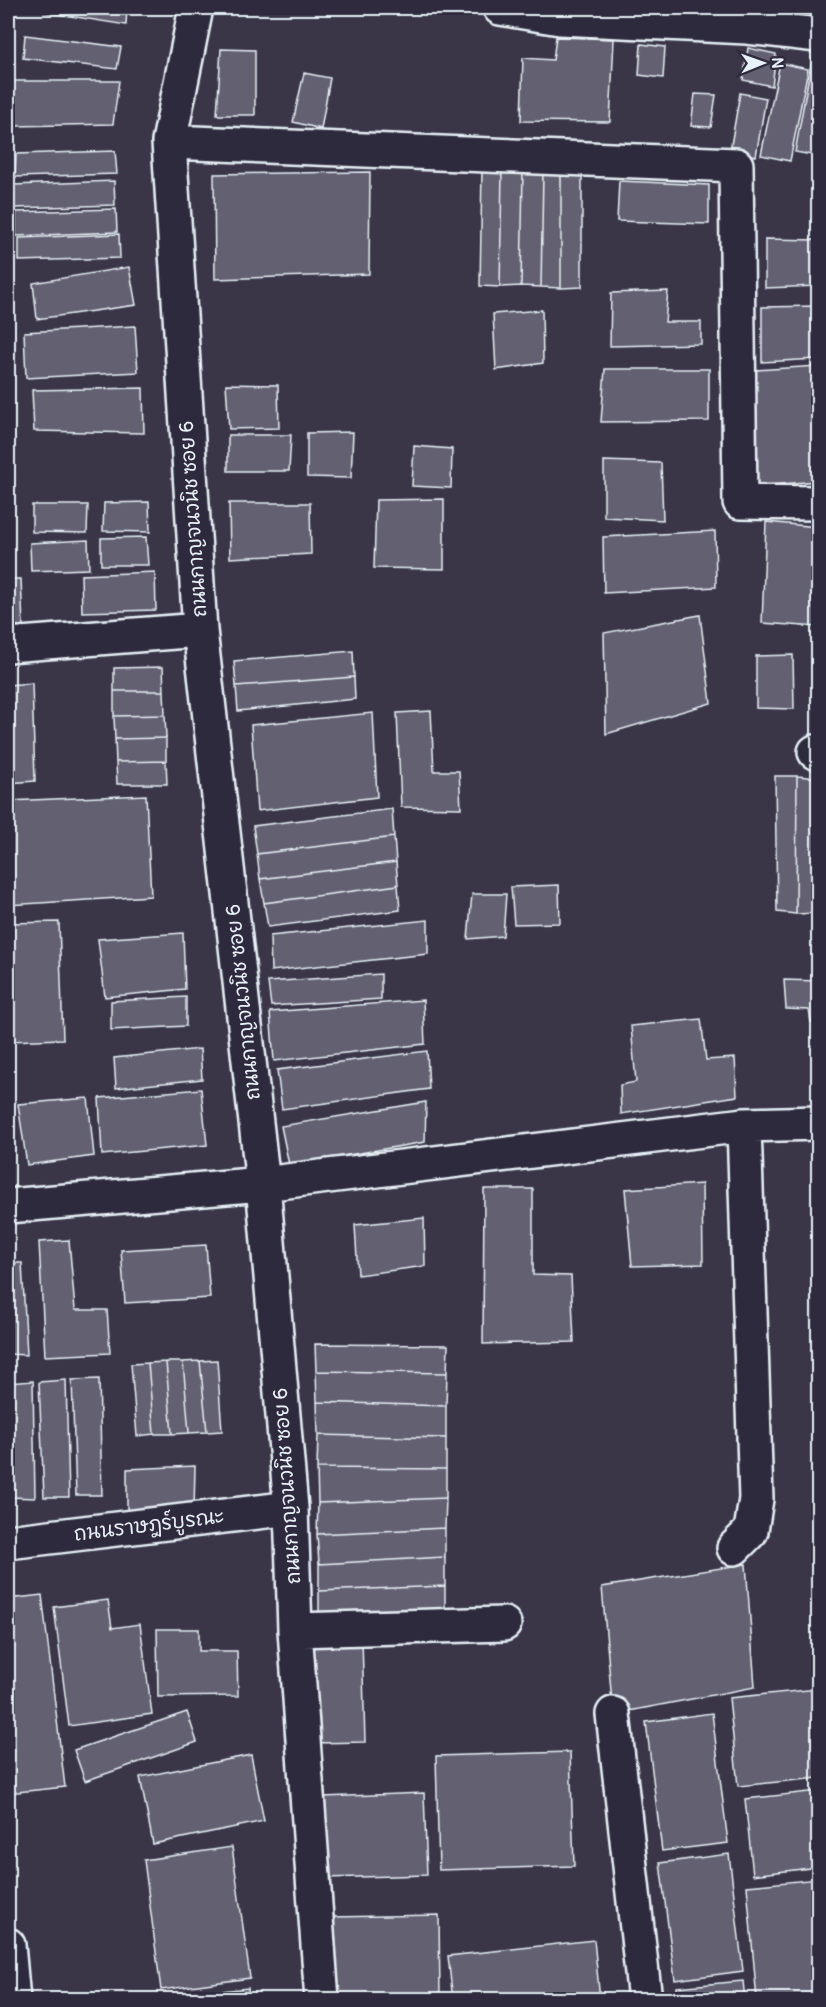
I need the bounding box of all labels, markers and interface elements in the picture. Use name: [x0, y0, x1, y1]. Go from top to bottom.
north arrow: [733, 33, 793, 93]
text: N: [767, 57, 787, 69]
street label: ถนนกาญจนวนิช ซอย 6: [174, 420, 212, 618]
street label: ถนนกาญจนวนิช ซอย 6: [220, 903, 266, 1101]
street label: ถนนกาญจนวนิช ซอย 6: [268, 1387, 306, 1585]
street label: ถนนราษฎร์บูรณะ: [72, 1502, 226, 1550]

